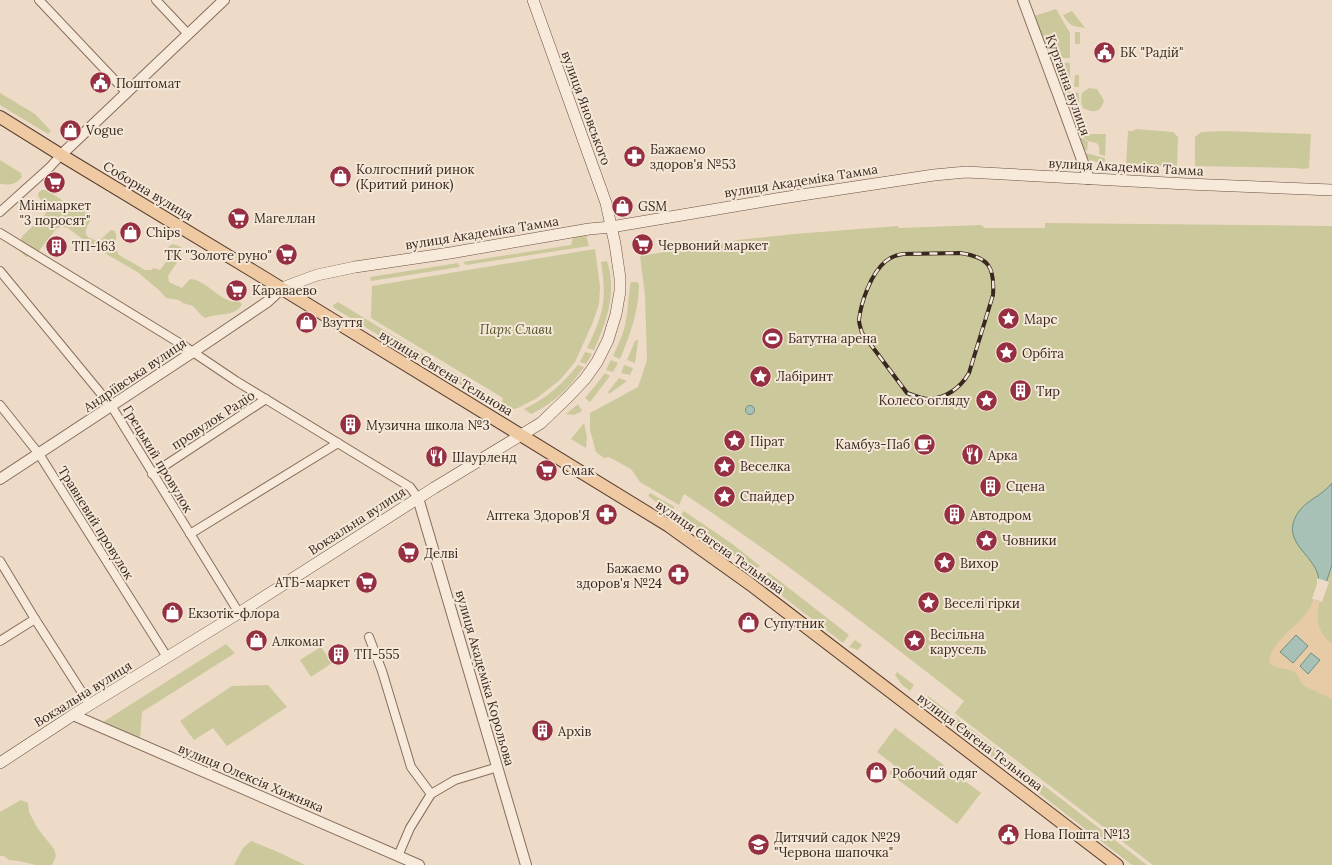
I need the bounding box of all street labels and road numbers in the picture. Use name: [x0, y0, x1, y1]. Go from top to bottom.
street label: Курганна вулиця: [1042, 32, 1094, 138]
street label: вулиця Яновського: [557, 49, 615, 168]
street label: вулиця Академіка Тамма: [1048, 154, 1204, 180]
street label: Соборна вулиця: [100, 157, 196, 225]
street label: вулиця Академіка Тамма: [723, 160, 879, 202]
street label: вулиця Академіка Тамма: [404, 212, 560, 254]
street label: вулиця Євгена Тельнова: [376, 326, 516, 420]
street label: Андріївська вулиця: [79, 334, 190, 416]
street label: провулок Радіо: [168, 386, 258, 453]
street label: Грецький провулок: [119, 402, 197, 516]
street label: Травневий провулок: [54, 463, 138, 583]
street label: Вокзальна вулиця: [305, 483, 409, 559]
street label: вулиця Євгена Тельнова: [652, 496, 788, 598]
street label: вулиця Академіка Корольова: [452, 588, 518, 768]
street label: Вокзальна вулиця: [31, 657, 135, 731]
street label: вулиця Євгена Тельнова: [914, 689, 1046, 795]
street label: вулиця Олексія Хижняка: [176, 740, 327, 817]

